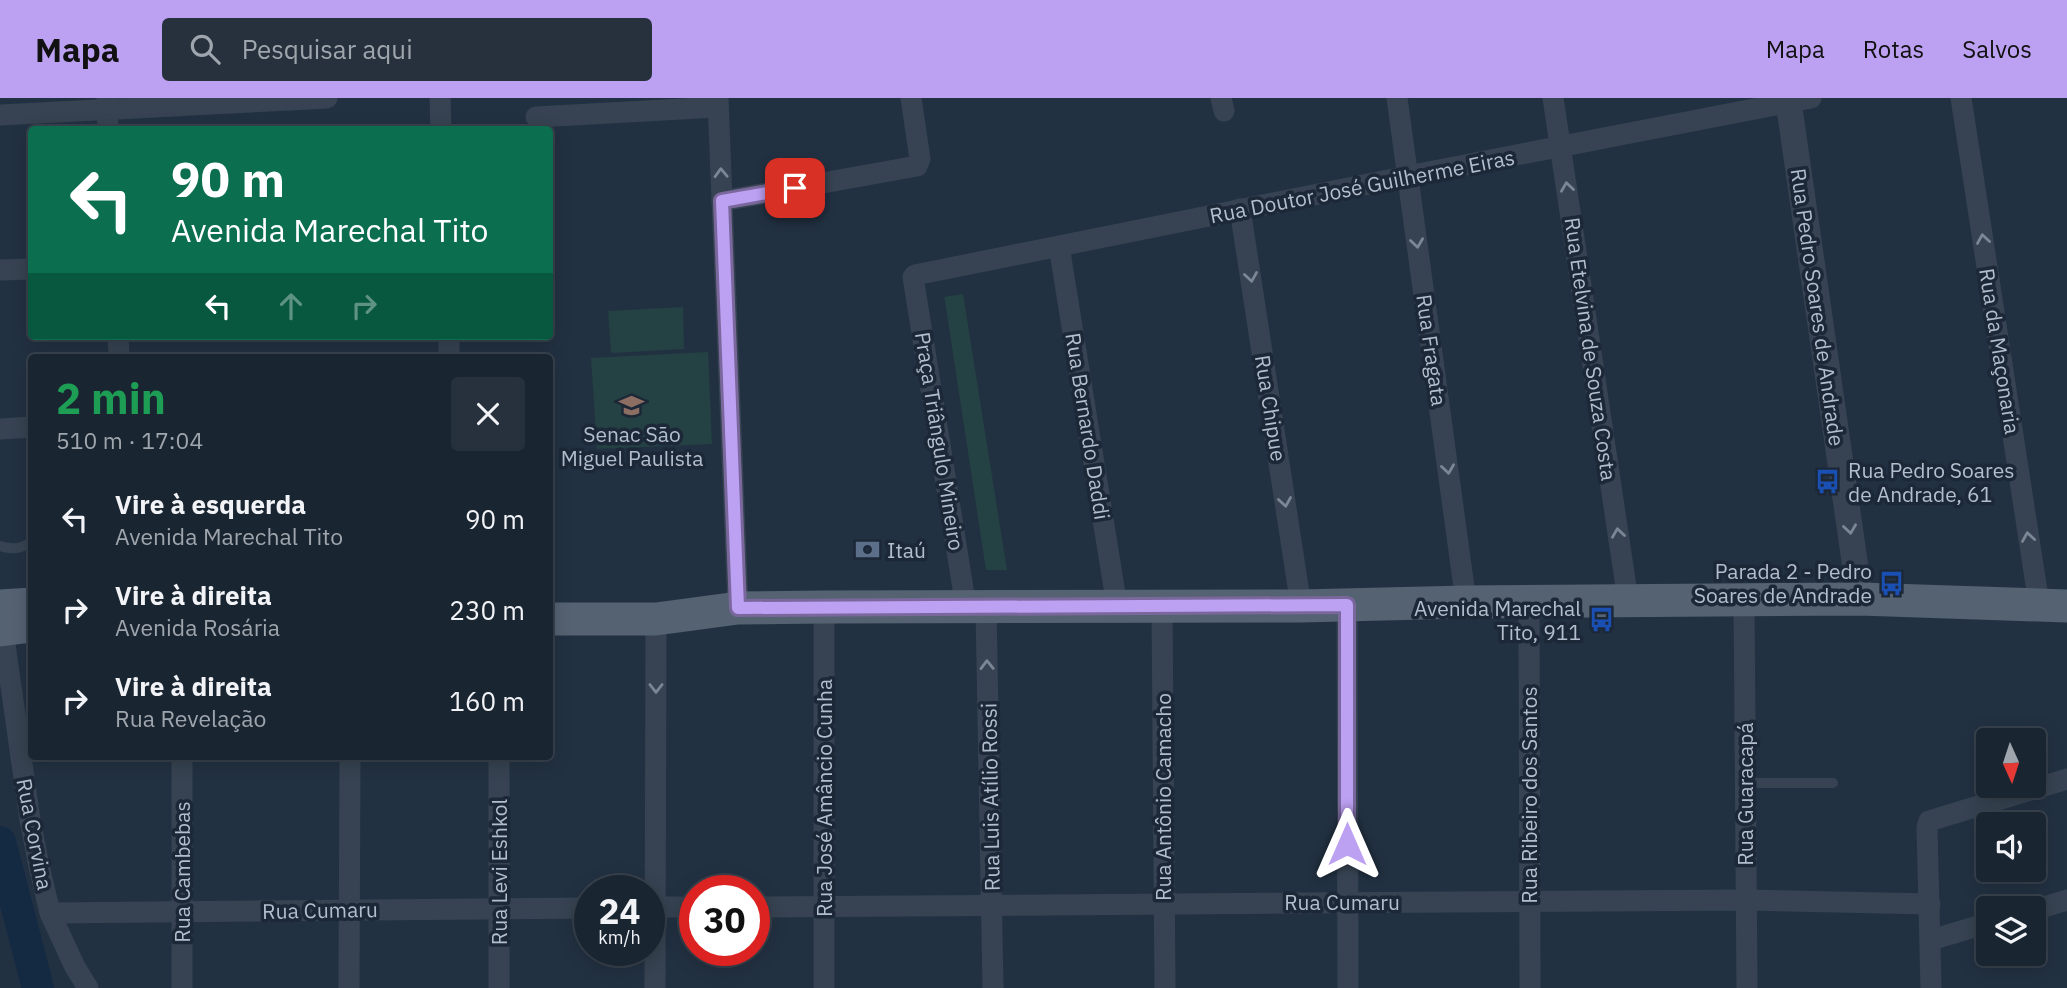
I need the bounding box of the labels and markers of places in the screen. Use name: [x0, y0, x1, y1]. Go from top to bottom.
pin: [765, 158, 825, 218]
school or university icon: Senac São Miguel Paulista: [618, 391, 646, 419]
place label: Senac São Miguel Paulista: [561, 420, 703, 472]
place label: Rua Pedro Soares de Andrade, 61: [1848, 456, 2014, 508]
bus stop icon: Rua Pedro Soares de Andrade, 61: [1814, 468, 1842, 496]
bank icon: Itaú: [853, 536, 881, 564]
place label: Itaú: [887, 536, 926, 564]
place label: Parada 2 - Pedro Soares de Andrade: [1694, 557, 1872, 609]
bus stop icon: Parada 2 - Pedro Soares de Andrade: [1878, 569, 1906, 597]
place label: Avenida Marechal Tito, 911: [1414, 594, 1581, 646]
bus stop icon: Avenida Marechal Tito, 911: [1587, 606, 1615, 634]

